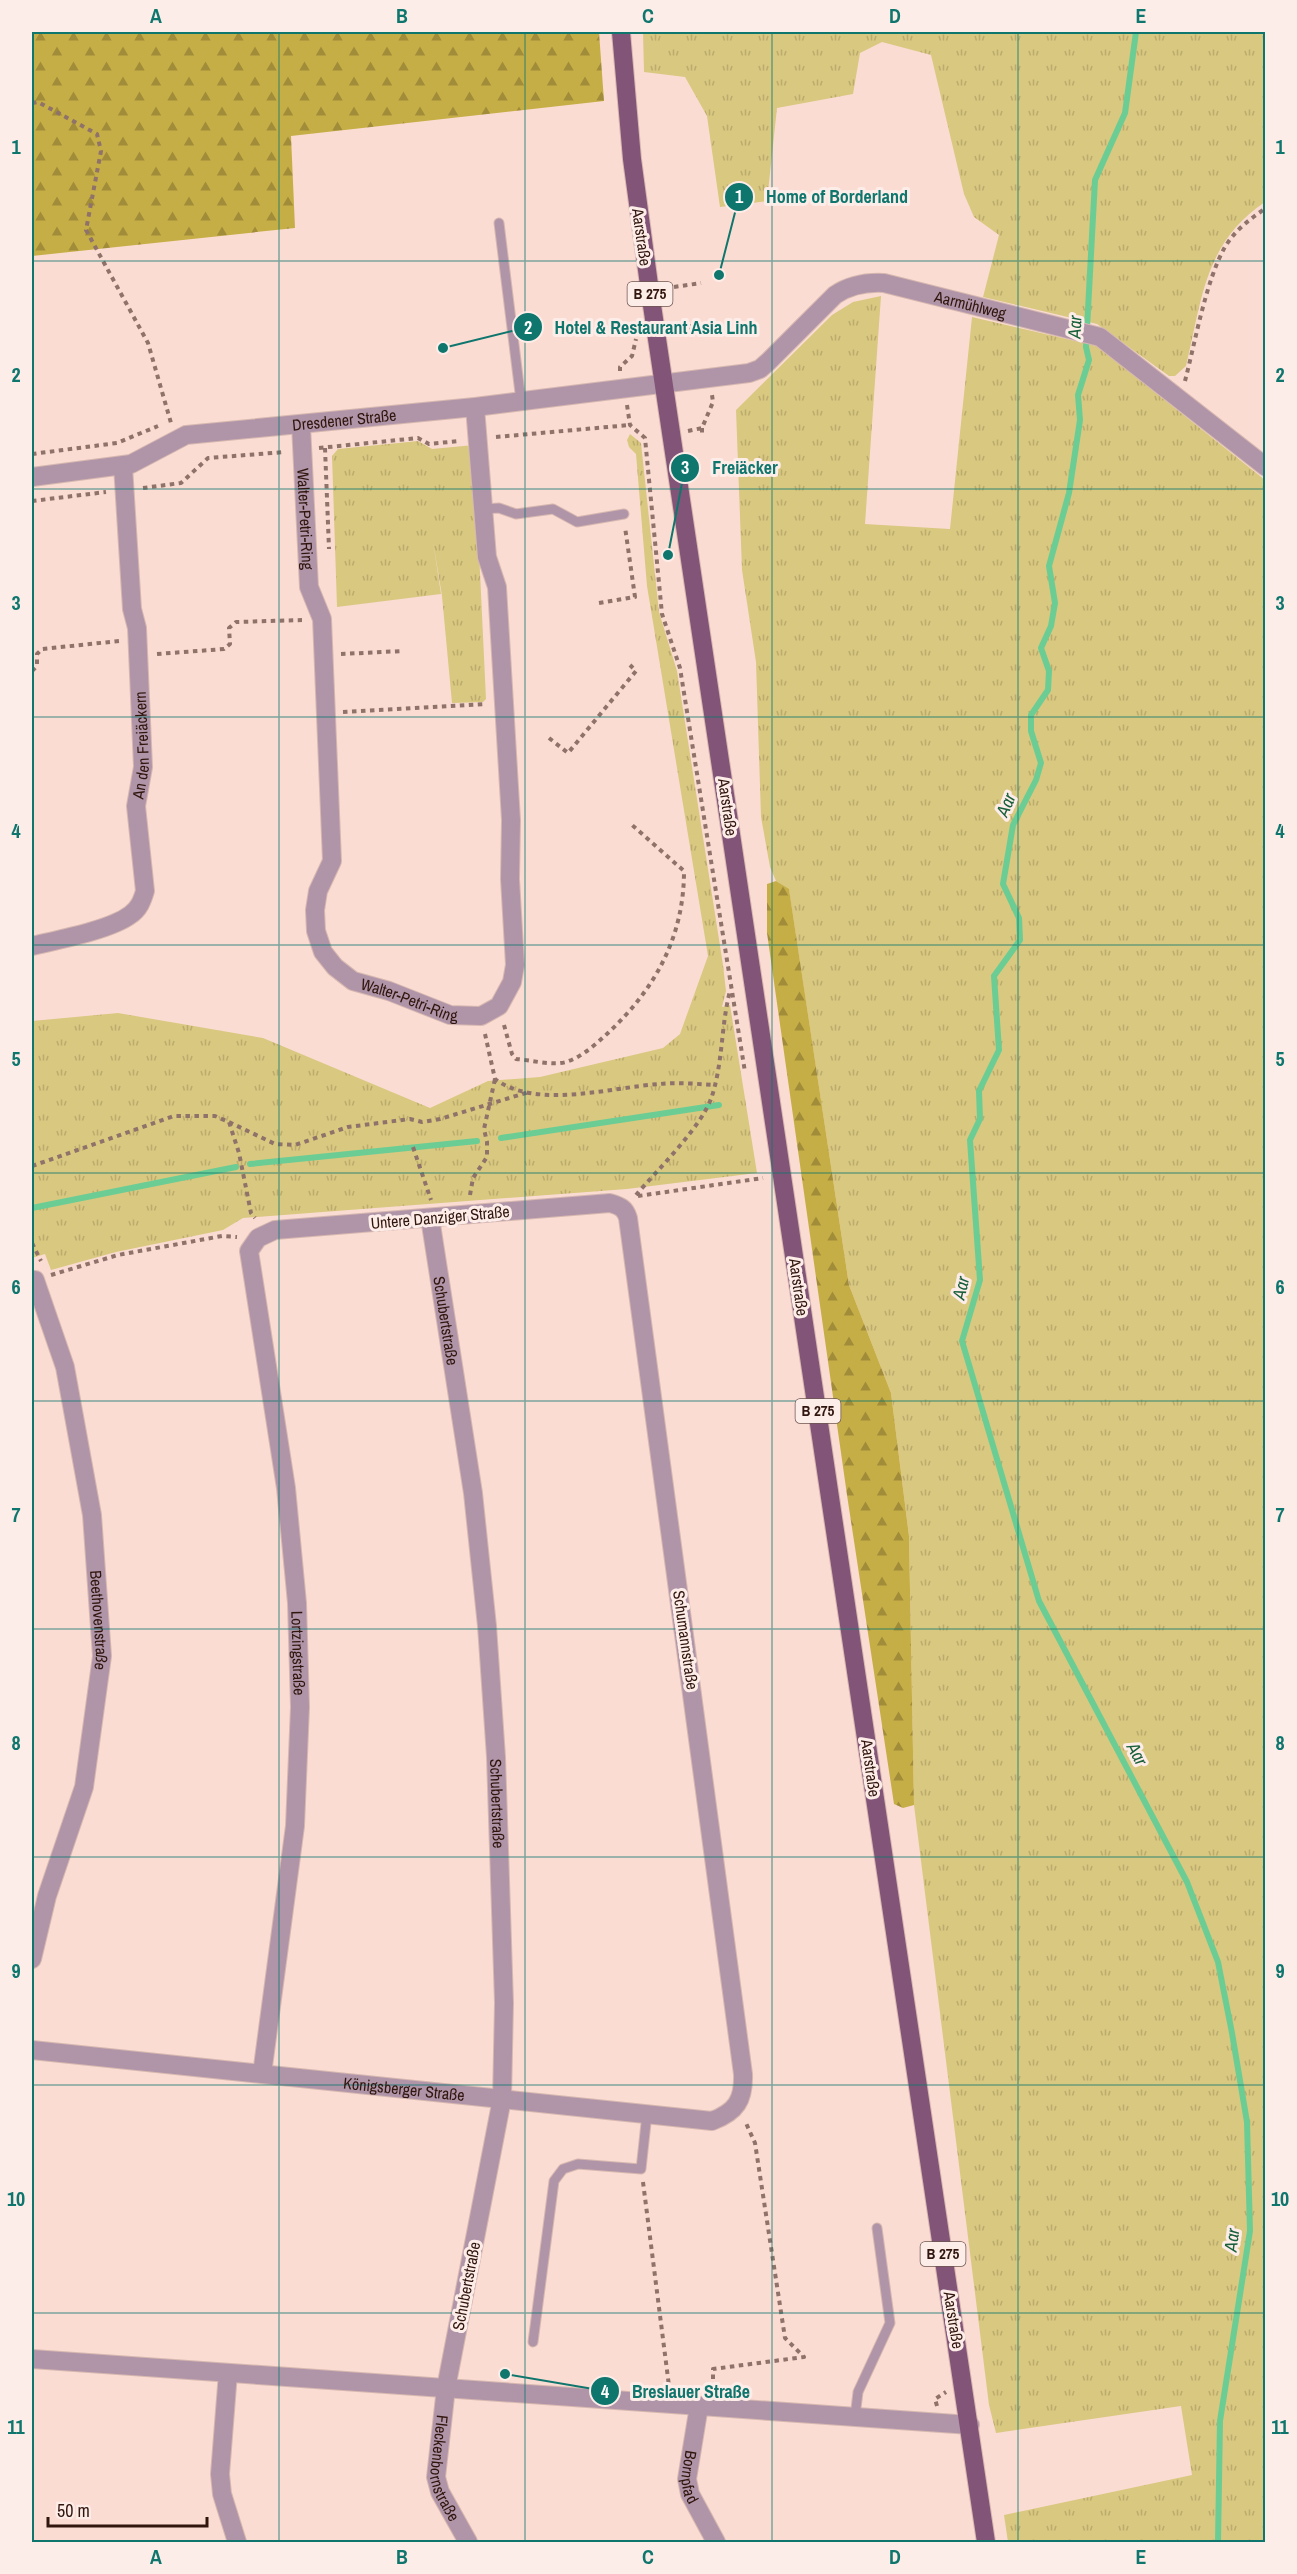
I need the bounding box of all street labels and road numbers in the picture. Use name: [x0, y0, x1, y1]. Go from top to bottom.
street label: Aarstraße: [627, 206, 657, 267]
road number: B 275: [628, 282, 672, 306]
street label: Aarmühlweg: [931, 285, 1009, 324]
street label: Dresdener Straße: [291, 404, 397, 436]
street label: Walter-Petri-Ring: [292, 468, 319, 571]
street label: An den Freiäckern: [126, 691, 154, 802]
street label: Aarstraße: [713, 776, 743, 837]
street label: Walter-Petri-Ring: [358, 973, 459, 1026]
street label: Untere Danziger Straße: [370, 1200, 510, 1234]
street label: Aarstraße: [784, 1256, 814, 1317]
street label: Schubertstraße: [428, 1275, 464, 1367]
road number: B 275: [796, 1399, 840, 1423]
street label: Beethovenstraße: [85, 1570, 113, 1672]
street label: Schumannstraße: [668, 1589, 704, 1691]
street label: Lortzingstraße: [286, 1610, 311, 1696]
street label: Aarstraße: [856, 1737, 886, 1798]
street label: Schubertstraße: [485, 1758, 510, 1849]
street label: Königsberger Straße: [342, 2072, 466, 2106]
street label: Schubertstraße: [447, 2240, 485, 2332]
road number: B 275: [920, 2242, 966, 2266]
street label: Aarstraße: [938, 2289, 969, 2350]
street label: Fleckenbornstraße: [425, 2414, 465, 2525]
street label: Bornpfad: [676, 2449, 704, 2507]

